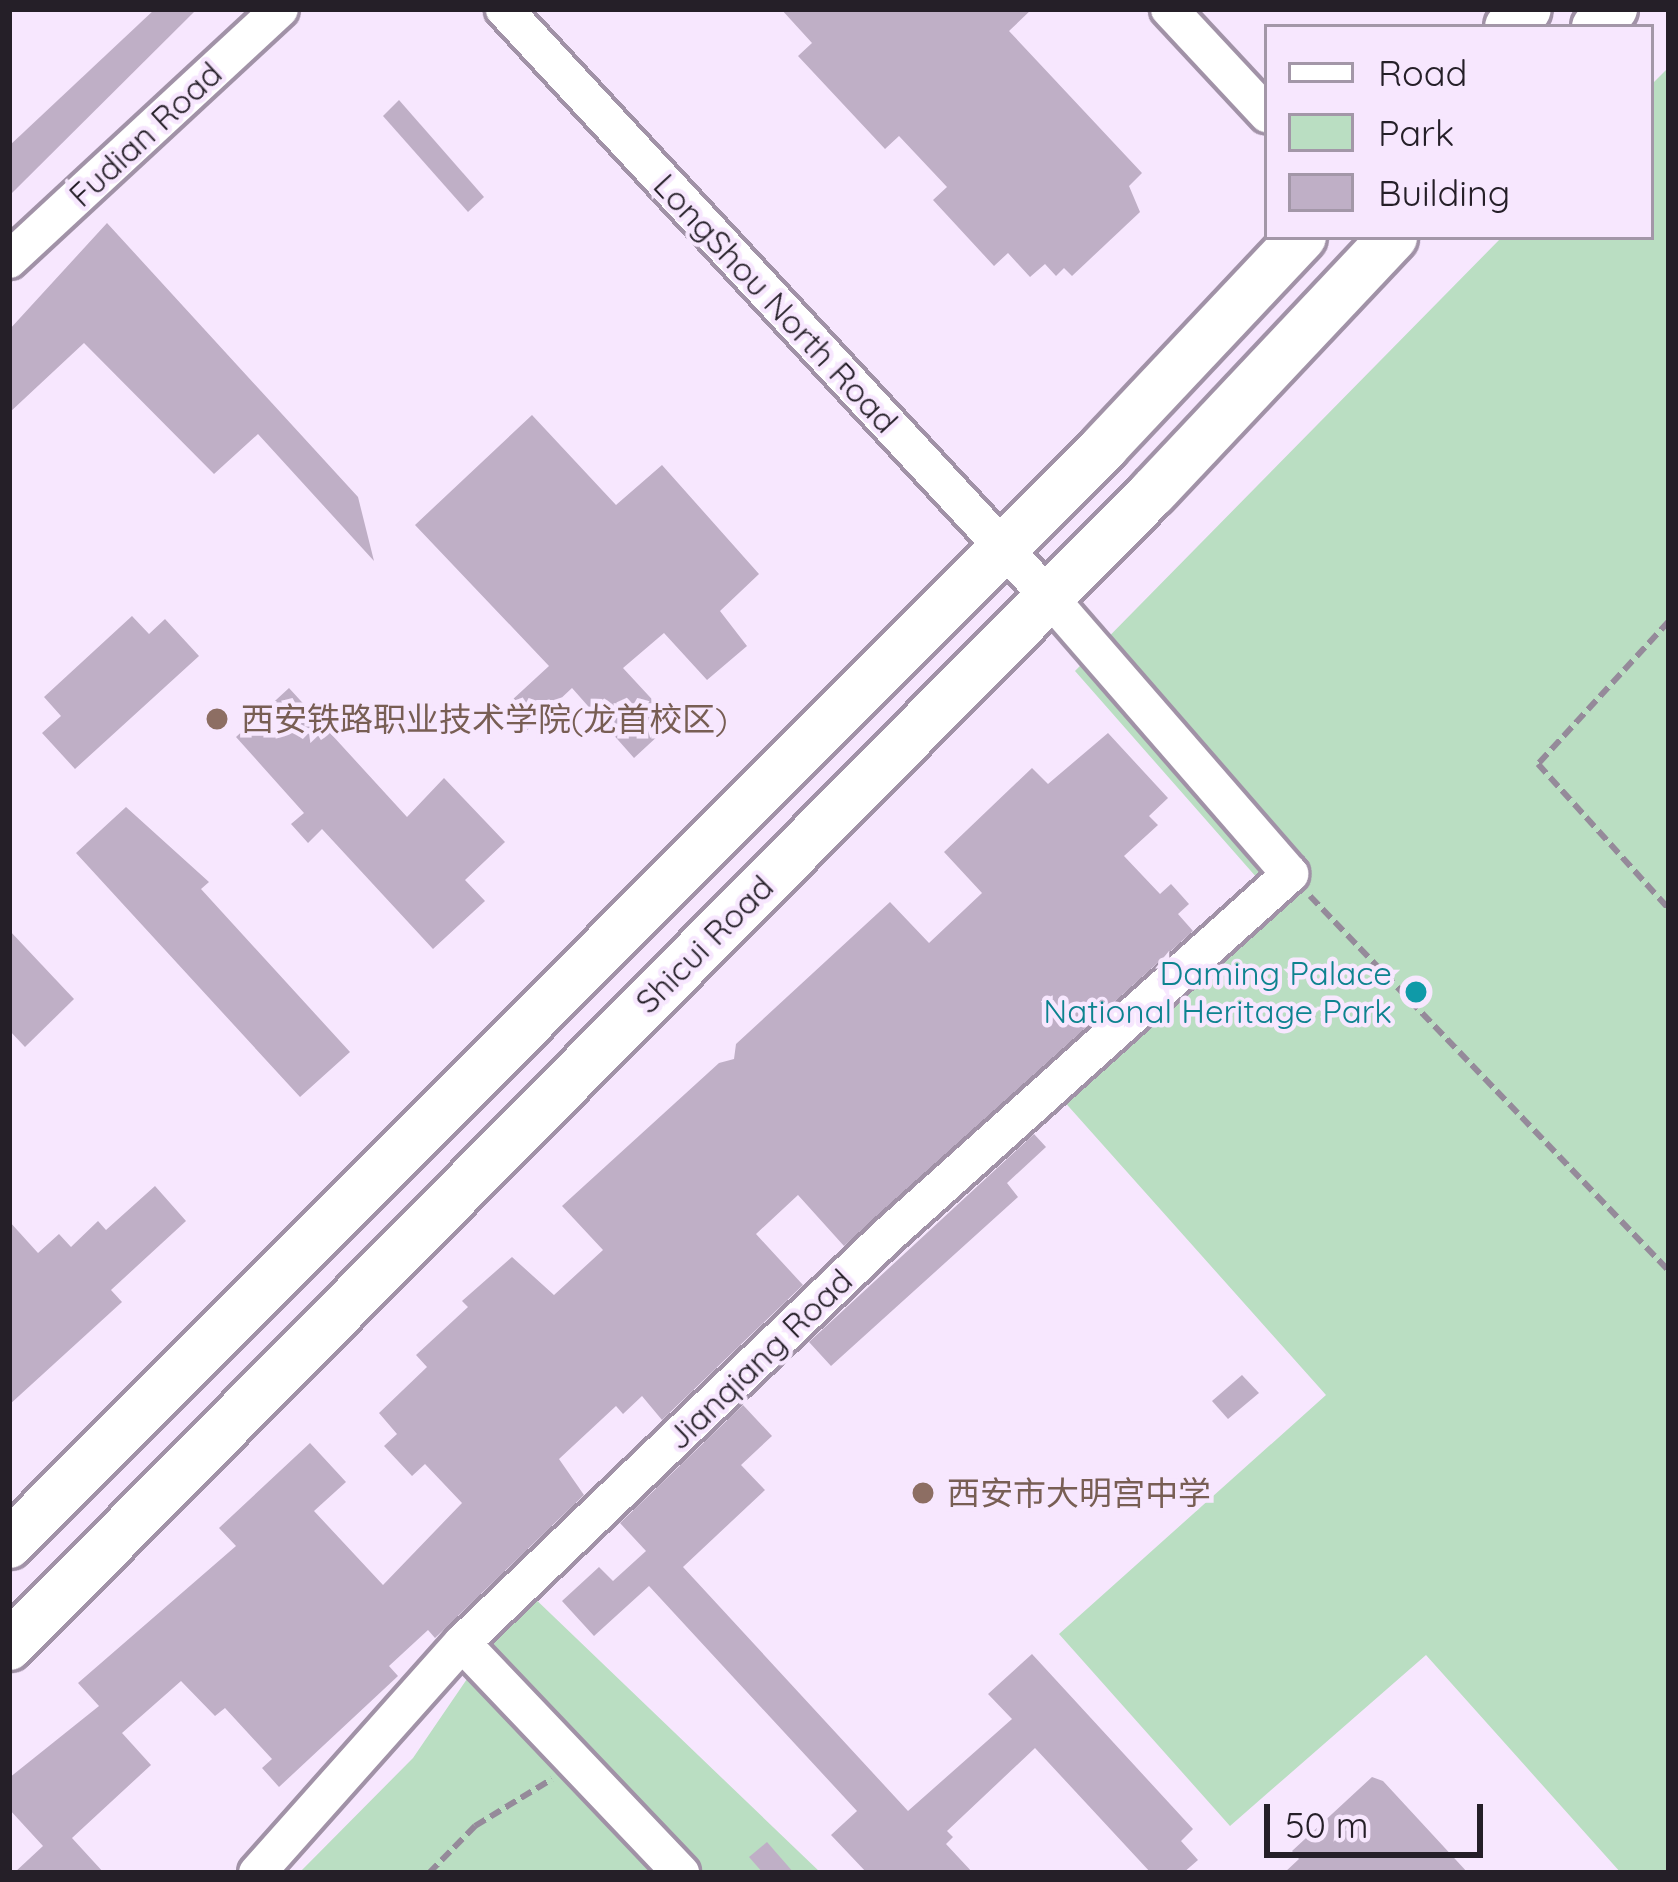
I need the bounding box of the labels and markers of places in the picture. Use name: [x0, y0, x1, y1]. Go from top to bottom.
place label: 西安铁路职业技术学院(龙首校区): [241, 699, 728, 739]
marker: 西安铁路职业技术学院(龙首校区): [204, 706, 230, 732]
place label: Daming Palace National Heritage Park: [1043, 953, 1392, 1031]
marker: Daming Palace National Heritage Park: [1403, 979, 1429, 1005]
place label: 西安市大明宫中学: [947, 1473, 1211, 1513]
marker: 西安市大明宫中学: [910, 1480, 936, 1506]

